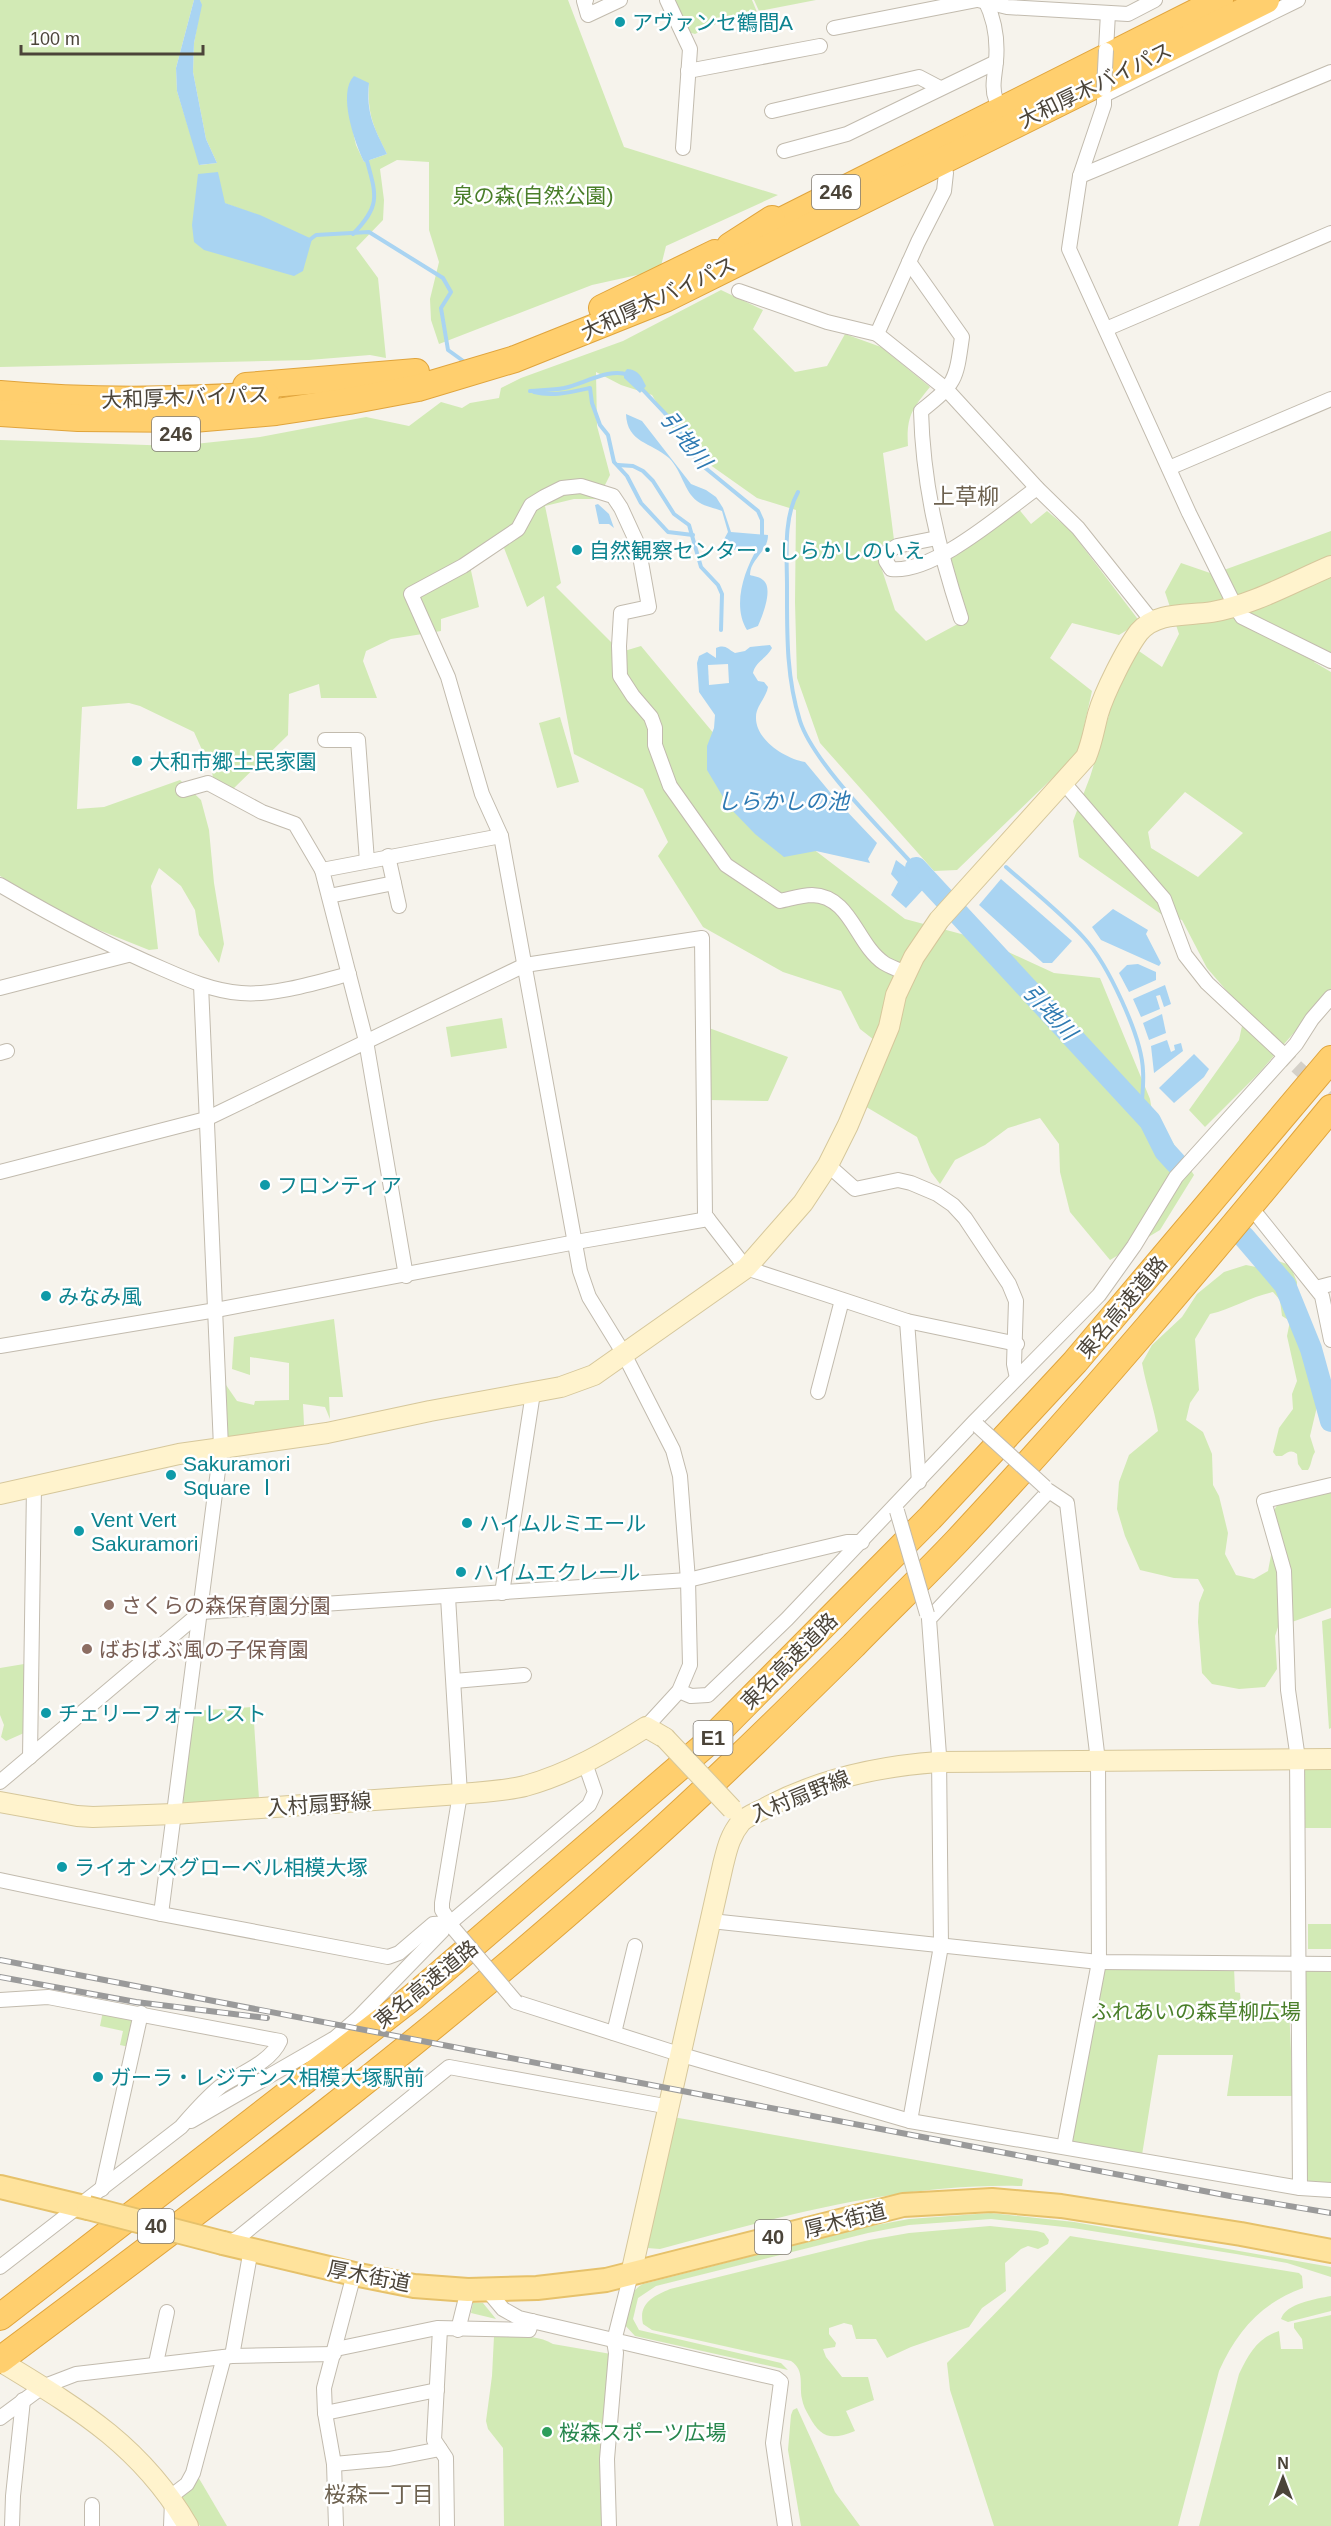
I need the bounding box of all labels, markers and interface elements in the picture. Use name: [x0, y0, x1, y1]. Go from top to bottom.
place label: アヴァンセ鶴間A: [632, 11, 793, 34]
marker: アヴァンセ鶴間A: [613, 15, 627, 29]
scale bar: [21, 18, 202, 56]
text: 100 m: [30, 29, 80, 49]
street label: 大和厚木バイパス: [1015, 38, 1175, 132]
road number: 246: [812, 175, 860, 209]
park label: 泉の森(自然公園): [453, 184, 614, 207]
street label: 大和厚木バイパス: [577, 252, 739, 344]
street label: 大和厚木バイパス: [101, 383, 269, 411]
water label: 引地川: [656, 406, 718, 475]
road number: 246: [152, 417, 200, 451]
district label: 上草柳: [933, 484, 999, 509]
place label: 自然観察センター・しらかしのいえ: [589, 539, 925, 562]
marker: 自然観察センター・しらかしのいえ: [570, 543, 584, 557]
place label: 大和市郷土民家園: [149, 750, 317, 773]
marker: 大和市郷土民家園: [130, 754, 144, 768]
water label: しらかしの池: [717, 789, 851, 814]
water label: 引地川: [1018, 979, 1083, 1046]
place label: フロンティア: [277, 1174, 402, 1197]
marker: フロンティア: [258, 1178, 272, 1192]
street label: 東名高速道路: [1073, 1251, 1171, 1363]
place label: みなみ風: [58, 1285, 142, 1308]
marker: みなみ風: [39, 1289, 53, 1303]
place label: Sakuramori Square Ⅰ: [183, 1452, 290, 1499]
marker: Sakuramori Square Ⅰ: [164, 1468, 178, 1482]
place label: Vent Vert Sakuramori: [91, 1508, 198, 1555]
place label: ハイムルミエール: [479, 1512, 646, 1535]
marker: ハイムルミエール: [460, 1516, 474, 1530]
marker: Vent Vert Sakuramori: [72, 1524, 86, 1538]
place label: ハイムエクレール: [473, 1561, 640, 1584]
marker: ハイムエクレール: [454, 1565, 468, 1579]
place label: さくらの森保育園分園: [121, 1594, 331, 1617]
marker: さくらの森保育園分園: [102, 1598, 116, 1612]
street label: 東名高速道路: [736, 1608, 842, 1714]
place label: ばおばぶ風の子保育園: [99, 1638, 309, 1661]
marker: ばおばぶ風の子保育園: [80, 1642, 94, 1656]
place label: チェリーフォーレスト: [58, 1702, 267, 1725]
marker: チェリーフォーレスト: [39, 1706, 53, 1720]
road number: E1: [694, 1721, 732, 1755]
street label: 入村扇野線: [747, 1766, 853, 1826]
street label: 入村扇野線: [266, 1789, 372, 1819]
place label: ライオンズグローベル相模大塚: [74, 1856, 368, 1879]
marker: ライオンズグローベル相模大塚: [55, 1860, 69, 1874]
street label: 東名高速道路: [370, 1935, 482, 2033]
park label: ふれあいの森草柳広場: [1091, 2000, 1301, 2023]
place label: ガーラ・レジデンス相模大塚駅前: [110, 2066, 425, 2089]
marker: ガーラ・レジデンス相模大塚駅前: [91, 2070, 105, 2084]
street label: 厚木街道: [801, 2199, 889, 2241]
road number: 40: [138, 2209, 174, 2243]
road number: 40: [755, 2220, 791, 2254]
street label: 厚木街道: [326, 2257, 412, 2295]
place label: 桜森スポーツ広場: [559, 2421, 727, 2444]
marker: 桜森スポーツ広場: [540, 2425, 554, 2439]
north arrow: [1253, 2448, 1313, 2508]
text: N: [1277, 2455, 1289, 2472]
district label: 桜森一丁目: [324, 2482, 434, 2507]

